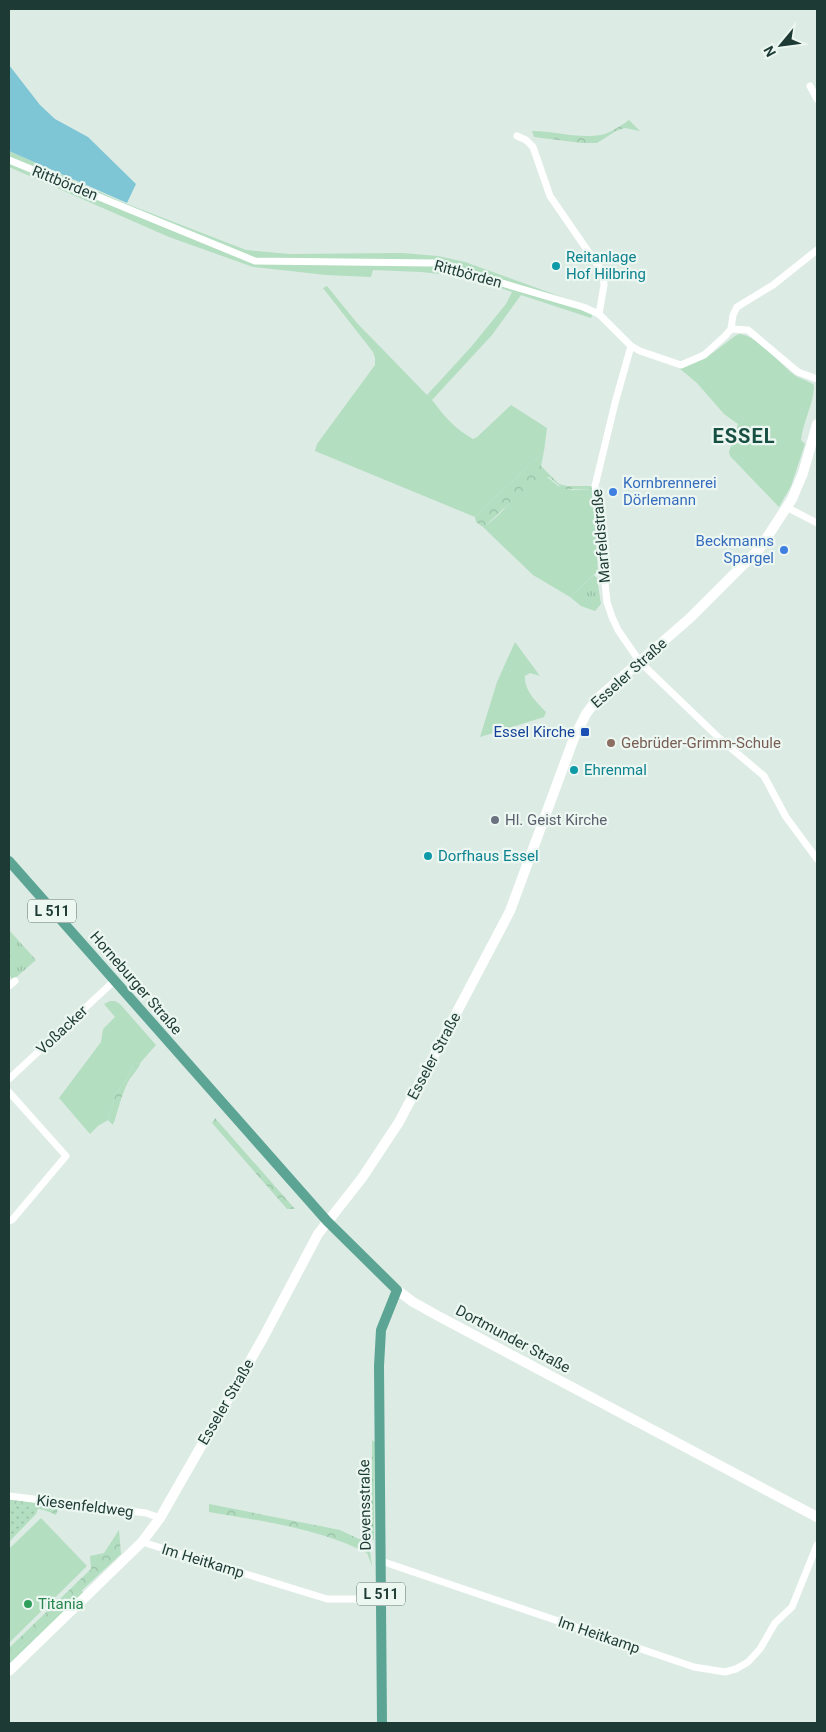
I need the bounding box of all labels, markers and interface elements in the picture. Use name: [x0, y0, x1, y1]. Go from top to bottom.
north arrow: [756, 20, 806, 70]
text: N: [760, 43, 779, 60]
street label: Rittbörden: [29, 162, 101, 204]
place label: Reitanlage Hof Hilbring: [566, 248, 646, 283]
street label: Rittbörden: [432, 256, 504, 292]
marker: Reitanlage Hof Hilbring: [550, 260, 562, 272]
district label: ESSEL: [713, 424, 775, 448]
place label: Kornbrennerei Dörlemann: [623, 474, 717, 509]
marker: Kornbrennerei Dörlemann: [607, 486, 619, 498]
street label: Marfeldstraße: [588, 488, 614, 584]
place label: Beckmanns Spargel: [696, 532, 774, 567]
marker: Beckmanns Spargel: [778, 544, 790, 556]
street label: Esseler Straße: [587, 634, 671, 712]
place label: Essel Kirche: [494, 723, 575, 741]
marker: Essel Kirche: [579, 726, 591, 738]
place label: Gebrüder-Grimm-Schule: [621, 734, 781, 752]
marker: Gebrüder-Grimm-Schule: [605, 737, 617, 749]
place label: Ehrenmal: [584, 761, 647, 779]
marker: Ehrenmal: [568, 764, 580, 776]
place label: Hl. Geist Kirche: [505, 811, 607, 829]
marker: Hl. Geist Kirche: [489, 814, 501, 826]
place label: Dorfhaus Essel: [438, 847, 539, 865]
marker: Dorfhaus Essel: [422, 850, 434, 862]
road number: L 511: [28, 899, 76, 922]
street label: Horneburger Straße: [86, 928, 186, 1038]
street label: Voßacker: [33, 1002, 91, 1058]
street label: Esseler Straße: [404, 1009, 465, 1103]
street label: Dortmunder Straße: [453, 1301, 573, 1377]
street label: Esseler Straße: [194, 1356, 258, 1448]
street label: Devensstraße: [355, 1459, 375, 1551]
street label: Kiesenfeldweg: [35, 1491, 135, 1521]
street label: Im Heitkamp: [159, 1540, 247, 1582]
road number: L 511: [357, 1582, 405, 1606]
place label: Titania: [38, 1595, 84, 1613]
marker: Titania: [22, 1598, 34, 1610]
street label: Im Heitkamp: [556, 1613, 642, 1657]

